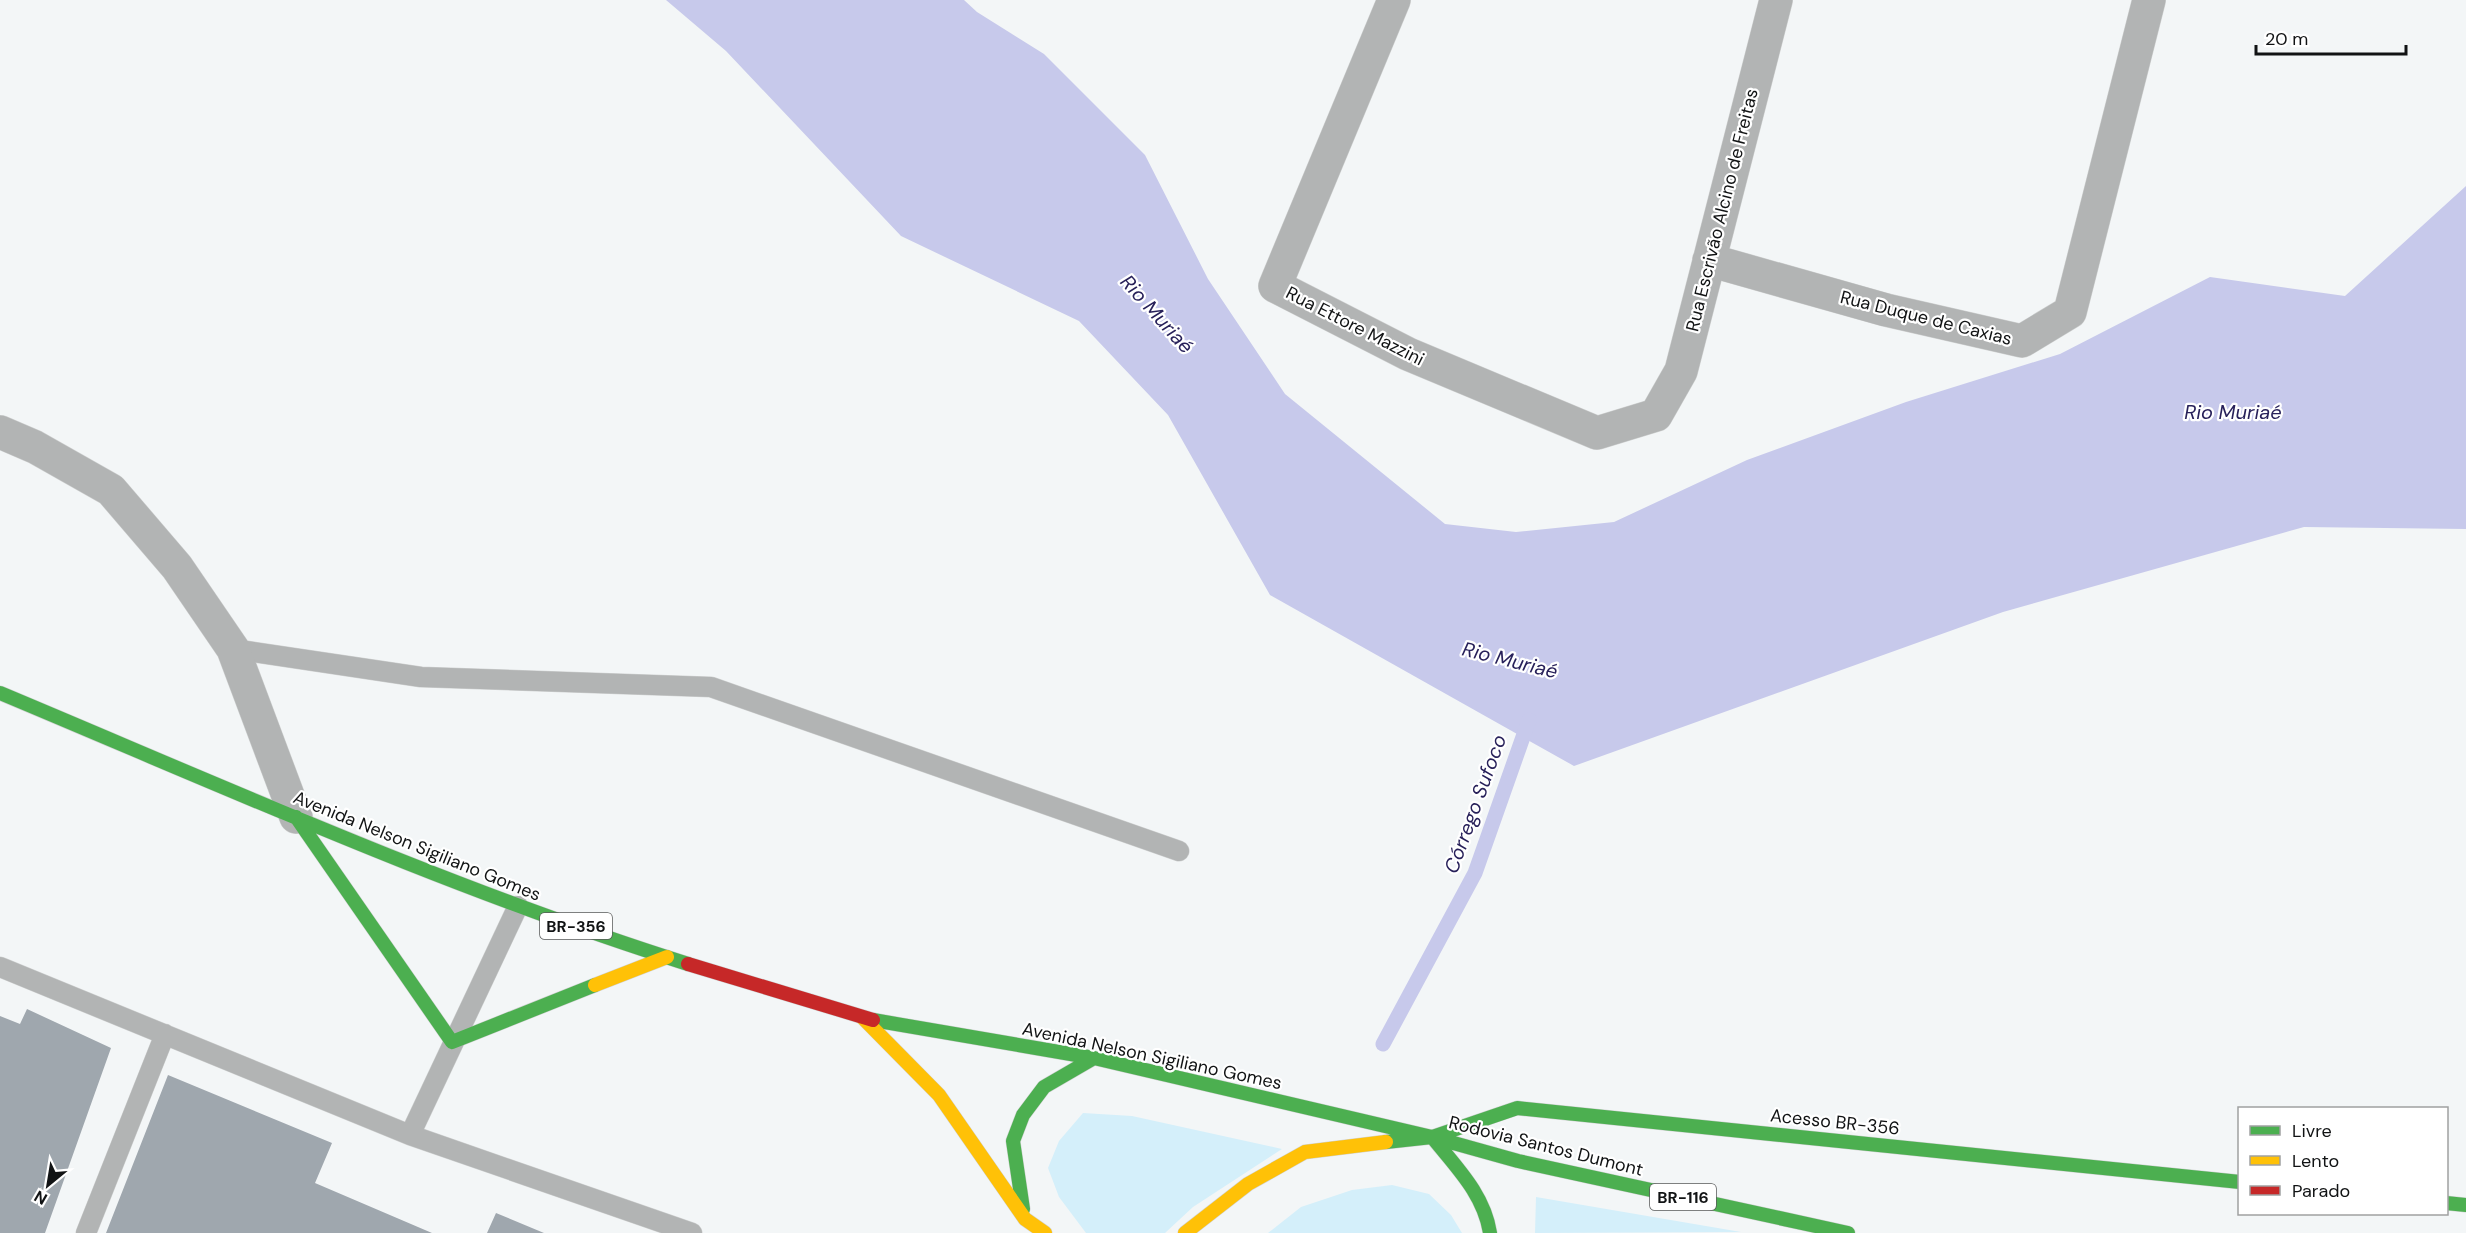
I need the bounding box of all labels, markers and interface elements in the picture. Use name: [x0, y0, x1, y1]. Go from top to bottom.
scale bar: [2256, 18, 2406, 56]
text: 20 m: [2265, 27, 2308, 51]
street label: Rua Escrivão Alcino de Freitas: [1680, 86, 1764, 334]
water label: Rio Muriaé: [1115, 269, 1199, 359]
street label: Rua Ettore Mazzini: [1282, 281, 1428, 371]
street label: Rua Duque de Caxias: [1838, 285, 2014, 351]
water label: Rio Muriaé: [2184, 399, 2282, 425]
water label: Rio Muriaé: [1460, 636, 1560, 684]
water label: Córrego Sufoco: [1438, 731, 1512, 877]
street label: Avenida Nelson Sigiliano Gomes: [290, 785, 544, 907]
road number: BR-356: [540, 913, 612, 939]
street label: Avenida Nelson Sigiliano Gomes: [1020, 1017, 1284, 1095]
street label: Acesso BR-356: [1769, 1103, 1901, 1141]
legend: [2238, 1107, 2448, 1215]
street label: Rodovia Santos Dumont: [1446, 1110, 1646, 1182]
text: Livre: [2292, 1119, 2332, 1143]
text: Lento: [2292, 1149, 2339, 1173]
north arrow: [18, 1155, 78, 1215]
text: Parado: [2292, 1179, 2350, 1203]
road number: BR-116: [1650, 1184, 1716, 1210]
text: N: [30, 1186, 51, 1210]

